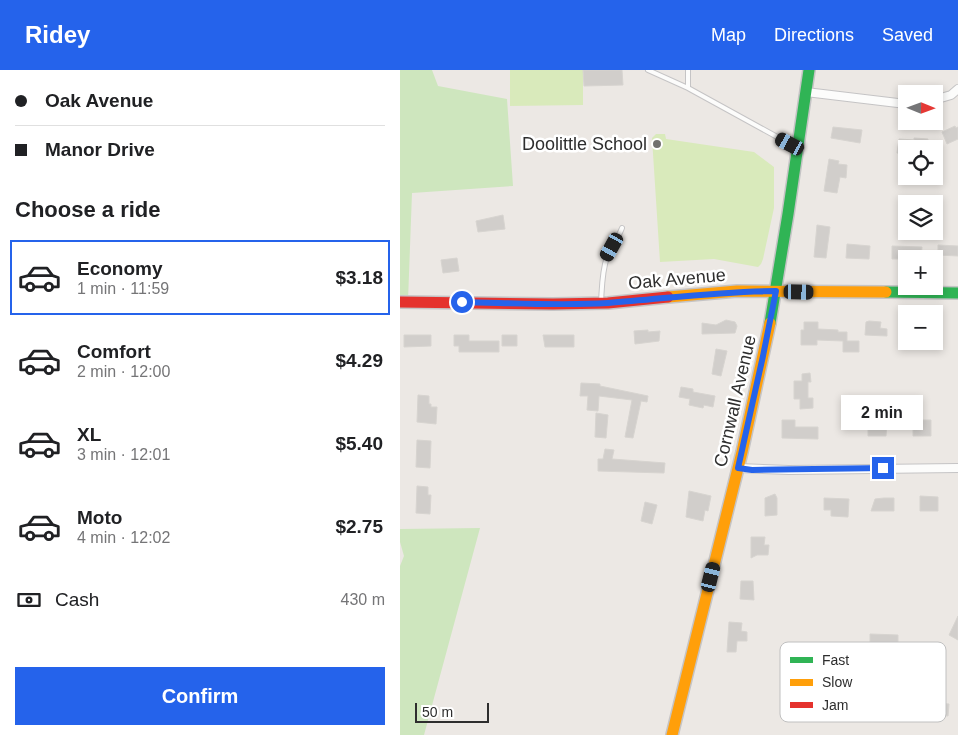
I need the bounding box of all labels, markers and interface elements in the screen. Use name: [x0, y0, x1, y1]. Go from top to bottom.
text: Ridey: [25, 21, 90, 48]
text: Map: [711, 25, 746, 45]
text: Directions: [774, 25, 854, 45]
text: Saved: [882, 25, 933, 45]
north arrow: [898, 85, 942, 130]
map controls: [898, 85, 943, 350]
text: Oak Avenue: [45, 90, 153, 111]
car: [773, 130, 806, 158]
place label: Doolittle School: [522, 134, 647, 154]
marker: Doolittle School: [651, 138, 663, 150]
text: Manor Drive: [45, 139, 155, 160]
button: locate: [898, 140, 943, 185]
button: layers: [898, 195, 943, 240]
text: Choose a ride: [15, 197, 160, 222]
car: [598, 230, 625, 264]
button: +: [898, 250, 943, 295]
icon: car: [17, 255, 62, 300]
text: Economy: [77, 258, 163, 279]
street label: Oak Avenue: [627, 265, 727, 293]
text: $3.18: [335, 267, 383, 288]
text: 1 min · 11:59: [77, 280, 169, 297]
car: [783, 284, 814, 300]
route start: [451, 291, 473, 313]
button: −: [898, 305, 943, 350]
street label: Cornwall Avenue: [710, 333, 760, 469]
icon: car: [17, 338, 62, 383]
text: Comfort: [77, 341, 151, 362]
text: $4.29: [335, 350, 383, 371]
text: 2 min · 12:00: [77, 363, 170, 380]
callout: 2 min: [842, 396, 924, 430]
text: 2 min: [861, 404, 903, 421]
icon: car: [17, 421, 62, 466]
text: XL: [77, 424, 101, 445]
text: $5.40: [335, 433, 383, 454]
text: 3 min · 12:01: [77, 446, 170, 463]
route end: [872, 457, 894, 479]
icon: car: [17, 504, 62, 549]
text: Moto: [77, 507, 122, 528]
text: $2.75: [335, 516, 383, 537]
text: 4 min · 12:02: [77, 529, 170, 546]
car: [700, 561, 721, 593]
icon: cash: [15, 586, 43, 614]
text: Cash: [55, 589, 99, 610]
text: 430 m: [341, 591, 385, 608]
legend: [780, 642, 946, 722]
text: Fast: [822, 652, 849, 668]
button: Confirm: [15, 667, 385, 725]
text: Slow: [822, 674, 853, 690]
text: Jam: [822, 697, 848, 713]
scale bar: [415, 700, 489, 723]
text: 50 m: [422, 704, 453, 720]

